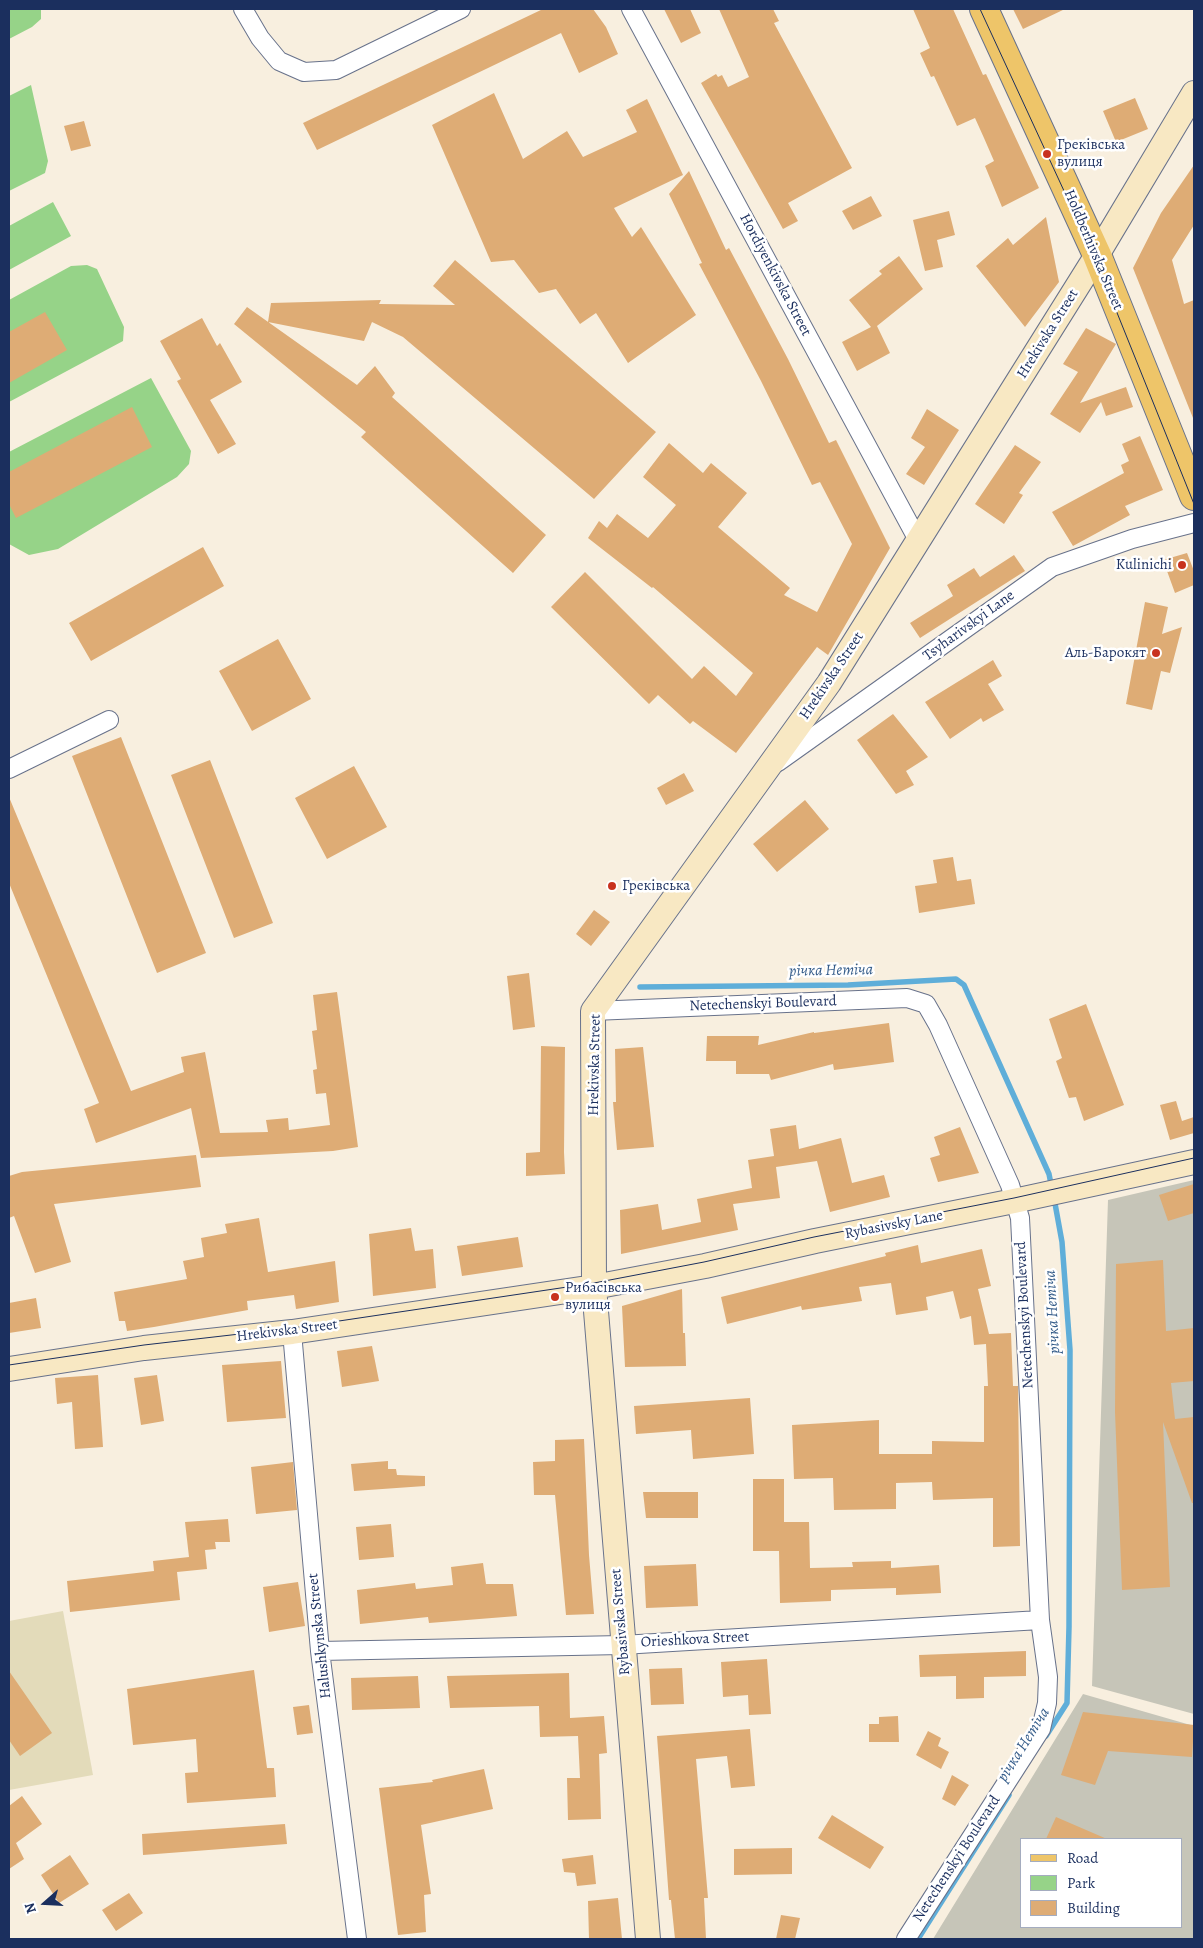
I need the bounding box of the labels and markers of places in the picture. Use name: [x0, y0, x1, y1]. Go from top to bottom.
place label: Греківська вулиця: [1057, 136, 1125, 171]
marker: Греківська вулиця: [1041, 148, 1053, 160]
place label: Kulinichi: [1116, 556, 1172, 574]
marker: Kulinichi: [1176, 559, 1188, 571]
place label: Аль-Барокят: [1065, 644, 1146, 662]
marker: Аль-Барокят: [1150, 647, 1162, 659]
place label: Греківська: [622, 877, 690, 895]
marker: Греківська: [606, 880, 618, 892]
place label: Рибасівська вулиця: [565, 1279, 642, 1314]
marker: Рибасівська вулиця: [549, 1291, 561, 1303]

